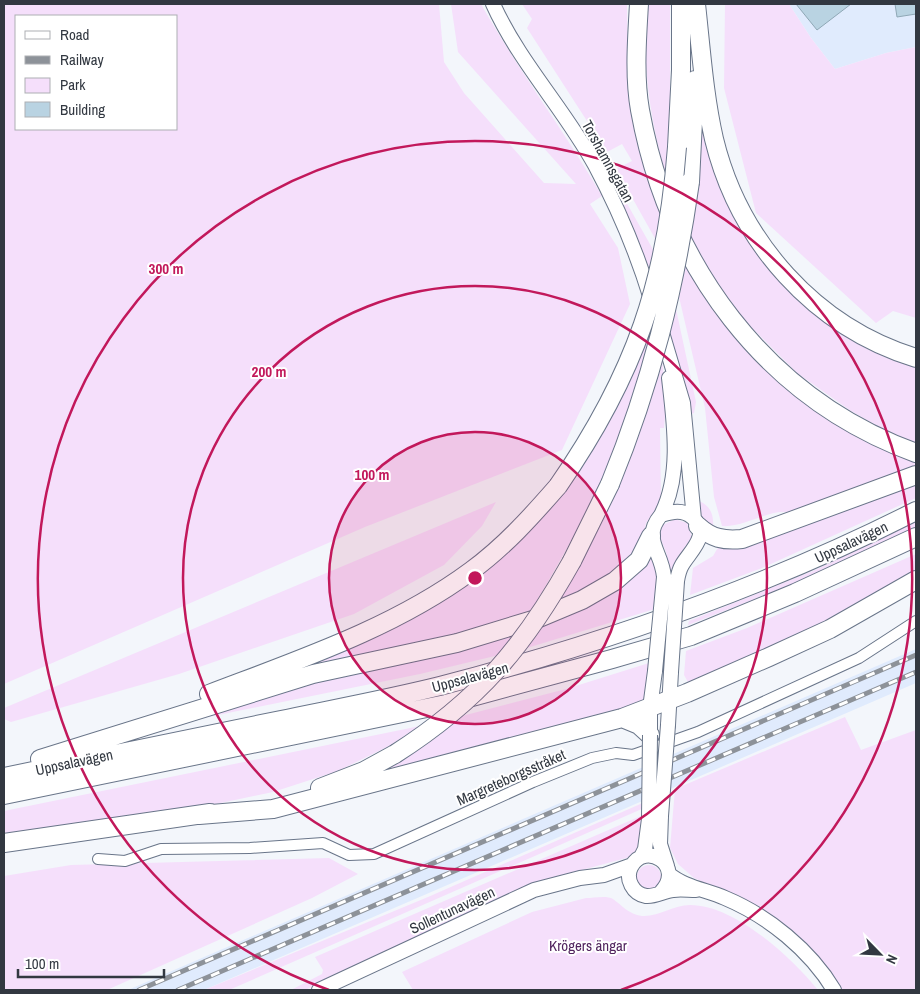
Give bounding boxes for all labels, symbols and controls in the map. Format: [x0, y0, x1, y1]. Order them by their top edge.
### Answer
legend [15, 15, 178, 130]
text: Road [60, 24, 89, 45]
text: Railway [60, 49, 105, 70]
text: Park [60, 74, 86, 95]
text: Building [60, 99, 105, 120]
street label: Torshamnsgatan [577, 116, 639, 206]
text: 300 m [149, 258, 183, 279]
text: 200 m [252, 361, 286, 382]
text: 100 m [355, 464, 389, 485]
street label: Uppsalavägen [811, 516, 891, 568]
centre of rings [466, 569, 484, 587]
street label: Uppsalavägen [429, 657, 511, 697]
street label: Margreteborgsstråket [453, 743, 569, 810]
street label: Uppsalavägen [33, 744, 115, 780]
street label: Sollentunavägen [406, 881, 498, 939]
north arrow [855, 929, 905, 979]
park label: Krögers ängar [549, 935, 627, 956]
scale bar [18, 946, 164, 978]
text: N [882, 952, 902, 967]
text: 100 m [25, 953, 59, 974]

